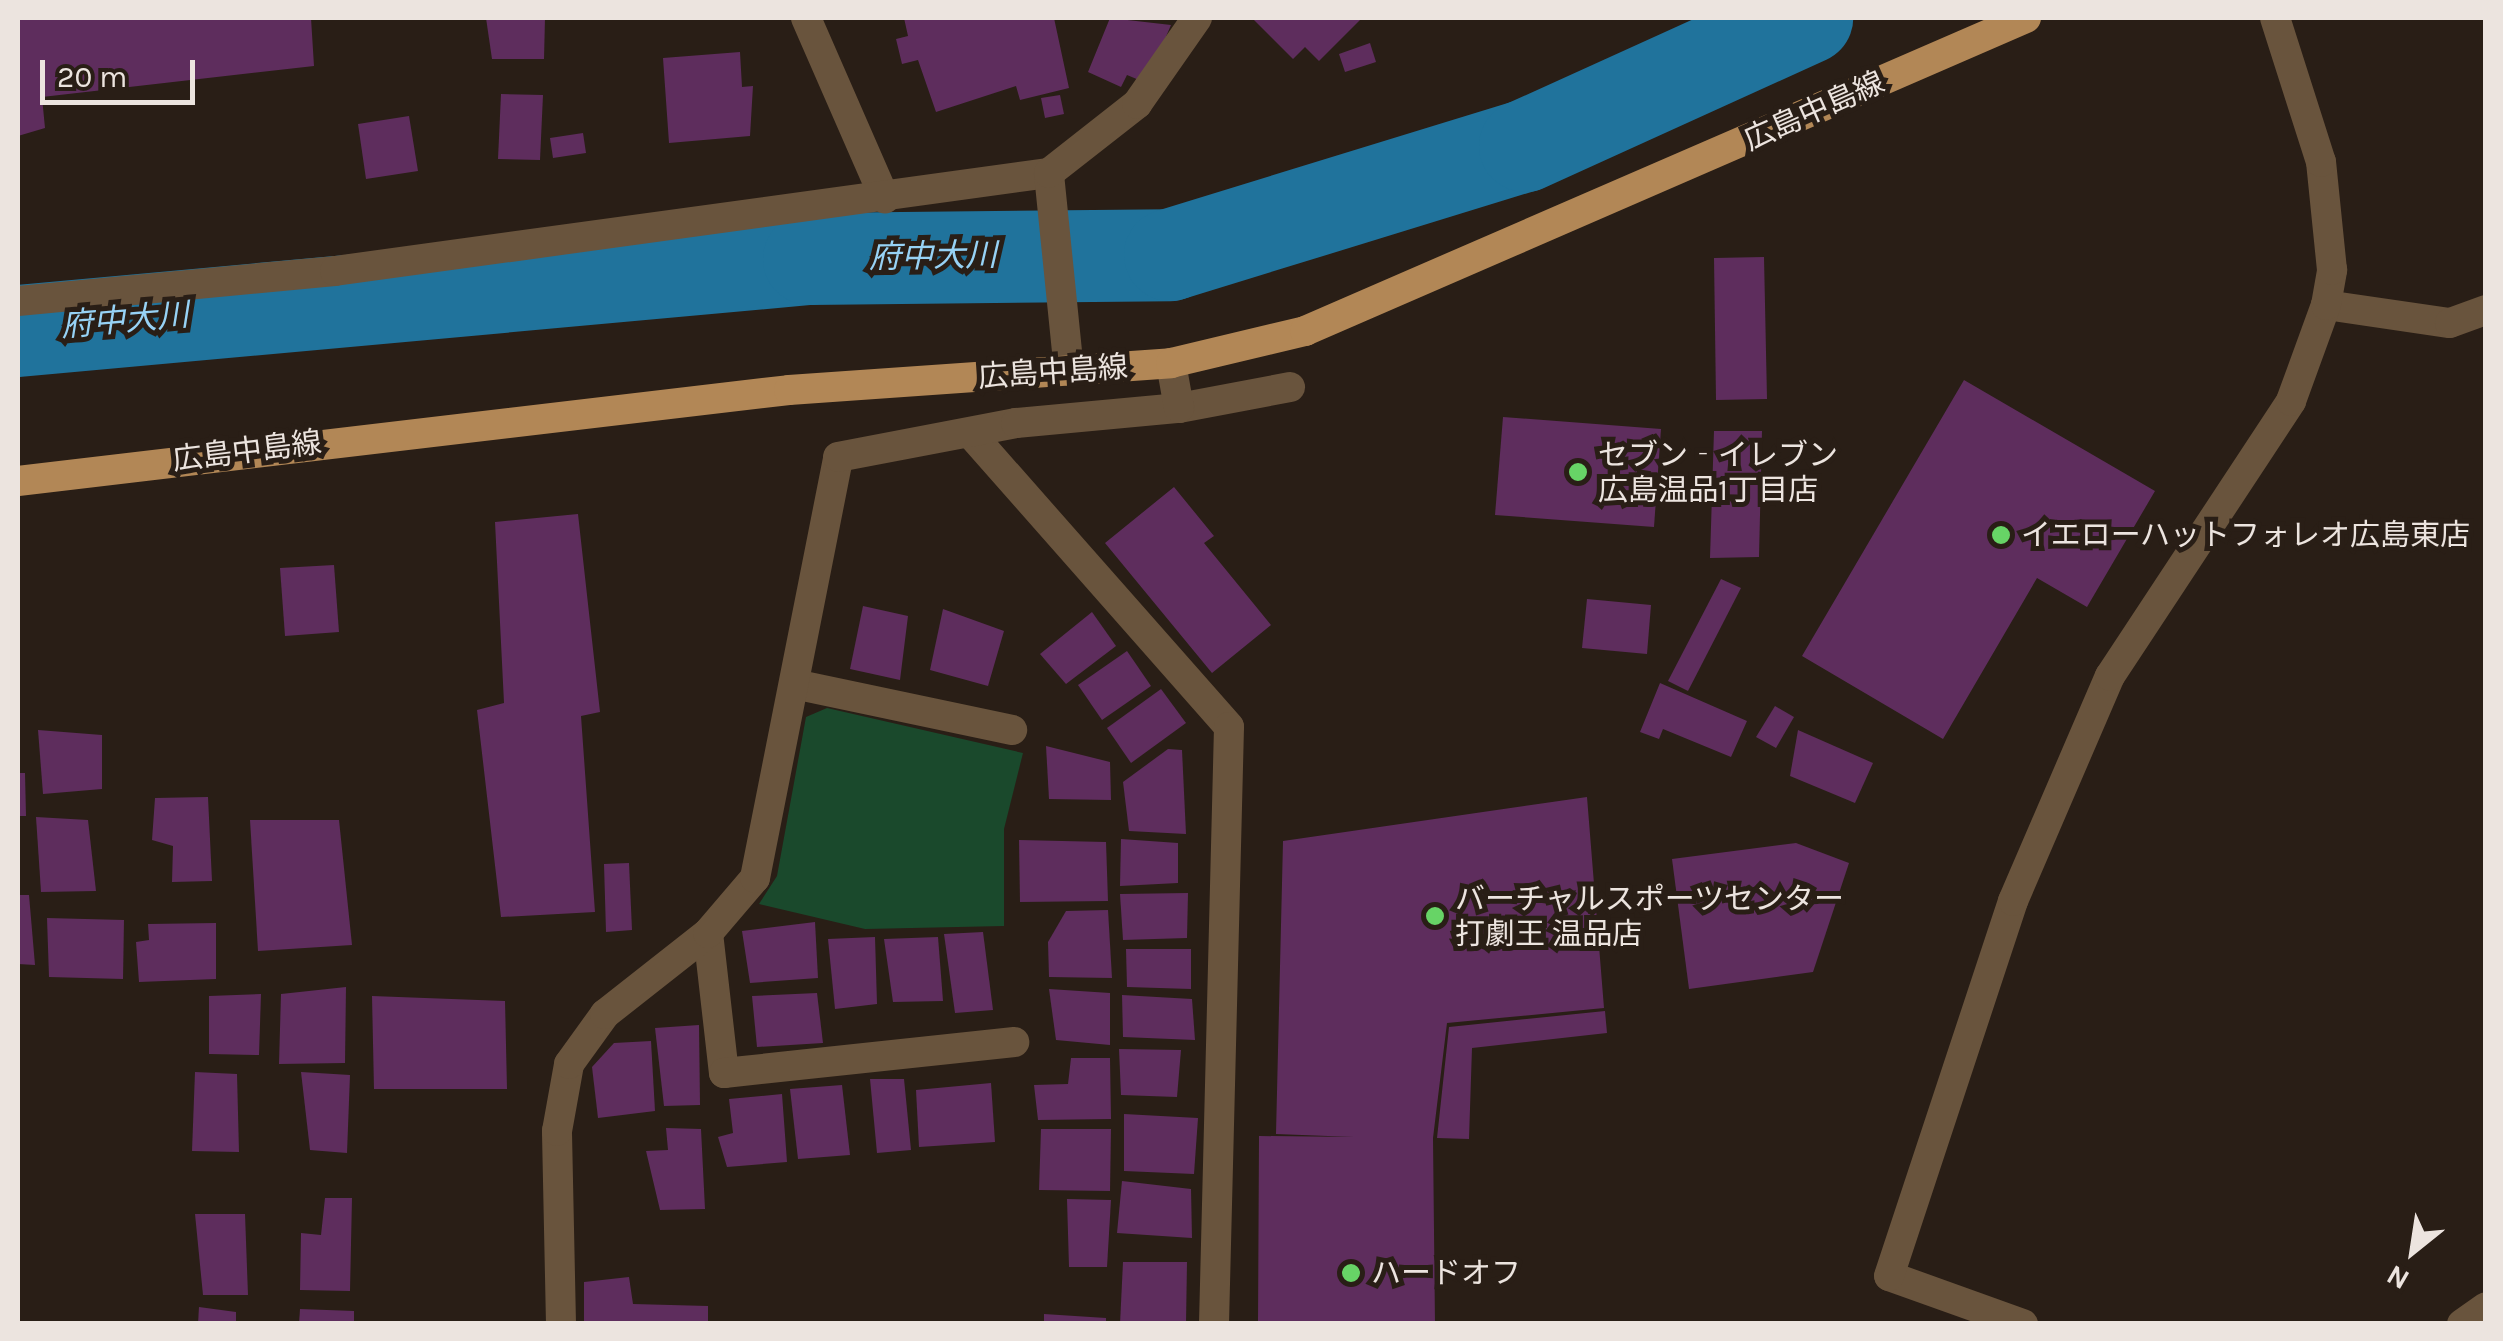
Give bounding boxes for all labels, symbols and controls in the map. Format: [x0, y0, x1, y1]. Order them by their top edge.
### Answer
scale bar [45, 40, 200, 102]
text: 20 m [57, 59, 127, 95]
street label: 広島中島線 [1738, 64, 1890, 158]
water label: 府中大川 [869, 237, 997, 277]
water label: 府中大川 [60, 296, 190, 346]
street label: 広島中島線 [977, 349, 1129, 395]
street label: 広島中島線 [170, 424, 324, 478]
place label: セブン‐イレブン 広島温品1丁目店 [1598, 437, 1838, 508]
marker: セブン‐イレブン 広島温品1丁目店 [1567, 461, 1589, 483]
place label: イエローハットフォレオ広島東店 [2021, 517, 2471, 553]
marker: イエローハットフォレオ広島東店 [1990, 524, 2012, 546]
place label: バーチャルスポーツセンター 打劇王 温品店 [1455, 881, 1845, 952]
marker: バーチャルスポーツセンター 打劇王 温品店 [1424, 905, 1446, 927]
north arrow [2363, 1201, 2463, 1301]
place label: ハードオフ [1371, 1255, 1521, 1291]
text: N [2381, 1258, 2415, 1297]
marker: ハードオフ [1340, 1262, 1362, 1284]

